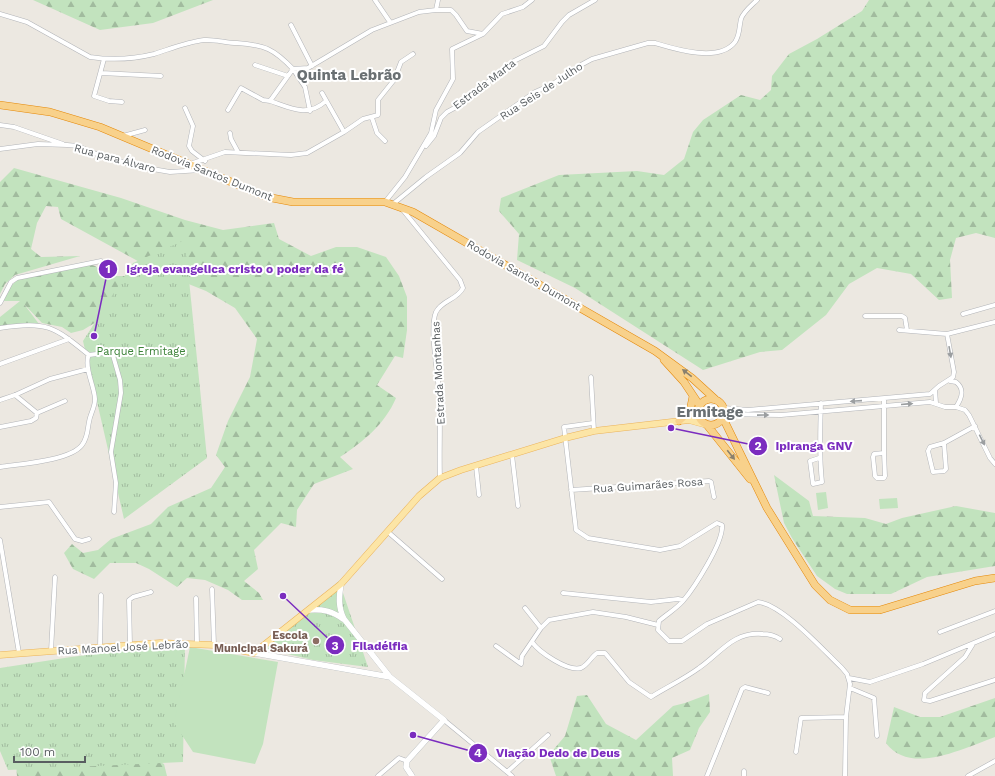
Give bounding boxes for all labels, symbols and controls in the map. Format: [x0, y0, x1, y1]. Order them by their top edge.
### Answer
street label: Estrada Marta [450, 57, 518, 112]
street label: Rua Seis de Julho [497, 60, 585, 123]
district label: Quinta Lebrão [297, 66, 401, 84]
street label: Rua para Álvaro [73, 140, 157, 176]
street label: Rodovia Santos Dumont [149, 143, 275, 204]
street label: Rodovia Santos Dumont [464, 237, 583, 314]
callout: Igreja evangelica cristo o poder da fé [98, 257, 352, 281]
text: 1 [105, 262, 111, 276]
text: Igreja evangelica cristo o poder da fé [126, 262, 344, 276]
street label: Estrada Montanhas [429, 321, 448, 425]
park label: Parque Ermitage [97, 345, 185, 358]
one-way arrow [947, 345, 953, 358]
one-way arrow [681, 369, 692, 378]
one-way arrow [850, 397, 862, 404]
one-way arrow [901, 400, 913, 407]
district label: Ermitage [677, 403, 744, 421]
one-way arrow [757, 412, 769, 419]
callout: Ipiranga GNV [748, 434, 861, 458]
one-way arrow [979, 434, 985, 446]
text: 2 [754, 439, 762, 453]
text: Ipiranga GNV [775, 439, 853, 453]
one-way arrow [727, 449, 735, 460]
street label: Rua Guimarães Rosa [593, 475, 704, 496]
place label: Escola Municipal Sakurá [214, 629, 309, 655]
callout: Filadélfia [325, 633, 416, 657]
marker: Escola Municipal Sakurá [311, 636, 321, 646]
street label: Rua Manoel José Lebrão [57, 638, 189, 657]
text: 3 [331, 639, 339, 653]
text: Filadélfia [352, 639, 408, 653]
scale bar [14, 738, 85, 764]
callout: Viação Dedo de Deus [468, 741, 628, 765]
text: 100 m [20, 745, 55, 759]
text: 4 [474, 746, 482, 760]
text: Viação Dedo de Deus [496, 746, 621, 760]

